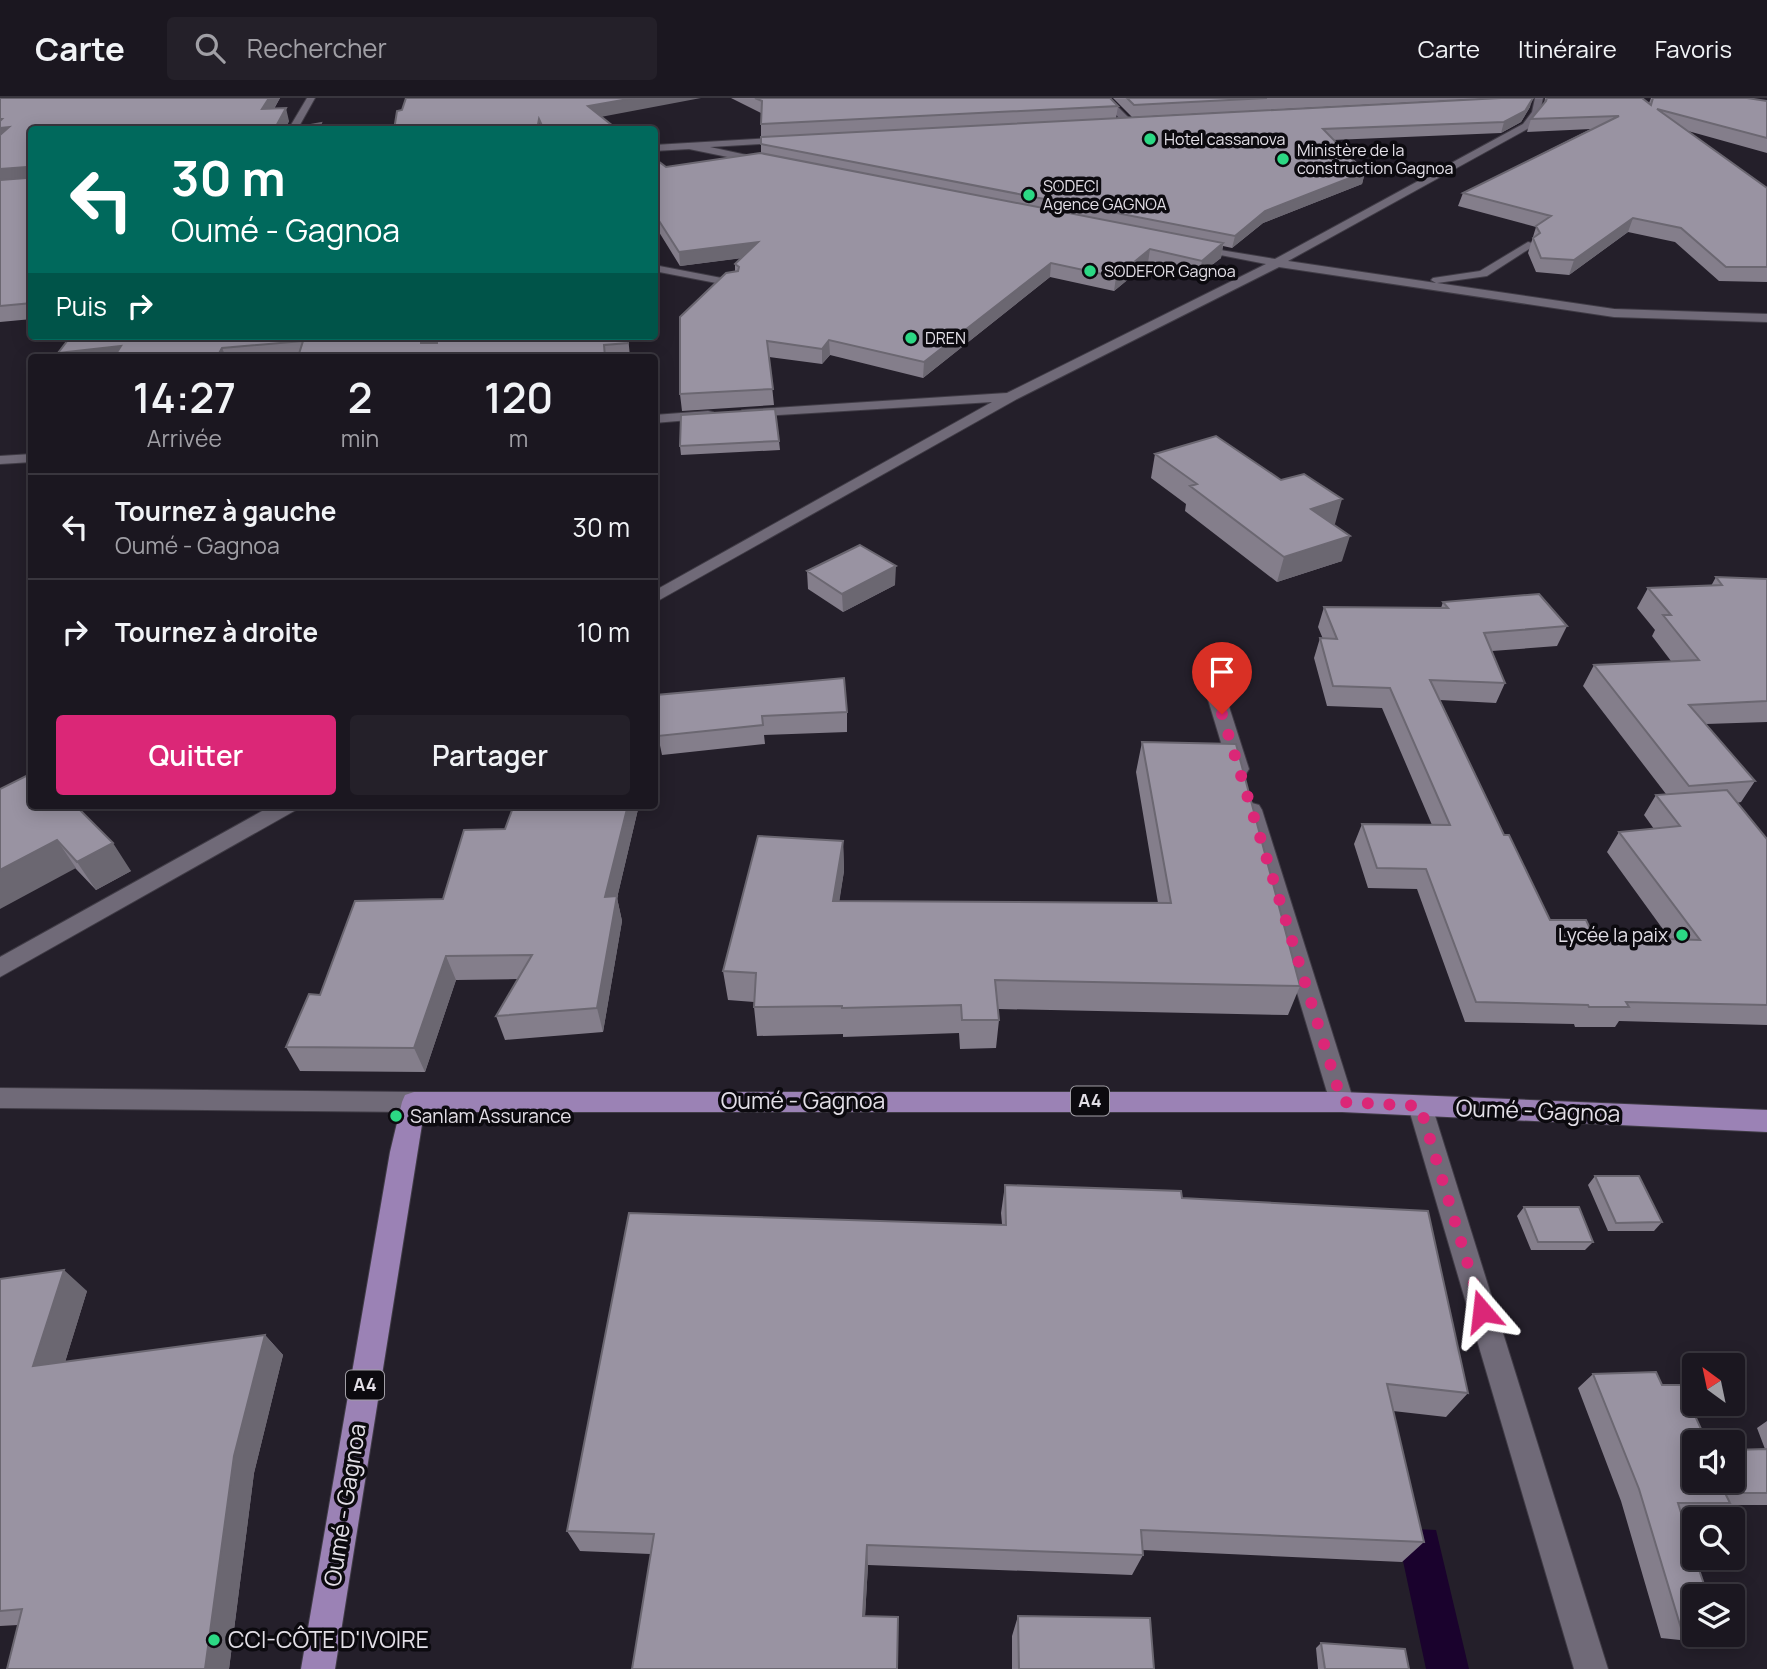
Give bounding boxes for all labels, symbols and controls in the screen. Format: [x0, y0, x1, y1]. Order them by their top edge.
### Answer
search box [167, 17, 657, 80]
text: Carte [35, 26, 125, 71]
icon: search [191, 29, 229, 67]
text: Rechercher [247, 30, 387, 66]
text: Carte [1418, 32, 1480, 65]
text: Itinéraire [1518, 32, 1617, 65]
text: Favoris [1655, 32, 1732, 65]
place label: Hotel cassanova [1164, 128, 1285, 150]
marker: Hotel cassanova [1142, 131, 1158, 147]
place label: Ministère de la construction Gagnoa [1297, 139, 1453, 179]
text: 30 m [171, 144, 286, 211]
marker: Ministère de la construction Gagnoa [1275, 151, 1291, 167]
icon: left [56, 154, 147, 245]
place label: SODECI Agence GAGNOA [1043, 175, 1167, 215]
marker: SODECI Agence GAGNOA [1021, 187, 1037, 203]
text: Oumé - Gagnoa [171, 208, 400, 252]
place label: SODEFOR Gagnoa [1104, 260, 1236, 282]
marker: SODEFOR Gagnoa [1082, 263, 1098, 279]
icon: right [121, 287, 159, 325]
text: Puis [56, 288, 107, 324]
place label: DREN [925, 327, 966, 349]
marker: DREN [903, 330, 919, 346]
text: 14:27 [133, 368, 236, 426]
text: 2 [348, 368, 372, 426]
text: 120 [484, 368, 553, 426]
text: Arrivée [147, 422, 222, 454]
text: min [341, 422, 379, 454]
text: m [509, 422, 528, 454]
text: Tournez à gauche [115, 493, 336, 529]
icon: left [56, 508, 94, 546]
text: 30 m [573, 509, 630, 545]
text: Oumé - Gagnoa [115, 529, 280, 561]
icon: right [56, 613, 94, 651]
text: Tournez à droite [115, 614, 318, 650]
text: 10 m [577, 614, 630, 650]
pin [1192, 642, 1252, 714]
icon: arrive [1203, 653, 1241, 691]
button: Quitter [56, 715, 336, 795]
button: Partager [350, 715, 630, 795]
place label: Lycée la paix [1558, 922, 1668, 948]
marker: Lycée la paix [1674, 927, 1690, 943]
street label: Oumé - Gagnoa [721, 1084, 885, 1116]
road number: A4 [1071, 1086, 1109, 1116]
street label: Oumé - Gagnoa [1455, 1091, 1621, 1129]
place label: Sanlam Assurance [410, 1103, 571, 1129]
marker: Sanlam Assurance [388, 1108, 404, 1124]
position arrow [1445, 1274, 1519, 1348]
north arrow [1682, 1353, 1745, 1416]
map controls [1682, 1353, 1745, 1647]
road number: A4 [346, 1370, 384, 1400]
street label: Oumé - Gagnoa [315, 1421, 373, 1589]
button: sound [1682, 1430, 1745, 1493]
button: search [1682, 1507, 1745, 1570]
button: layers [1682, 1584, 1745, 1647]
place label: CCI-CÔTE D'IVOIRE [228, 1623, 429, 1655]
marker: CCI-CÔTE D'IVOIRE [206, 1632, 222, 1648]

